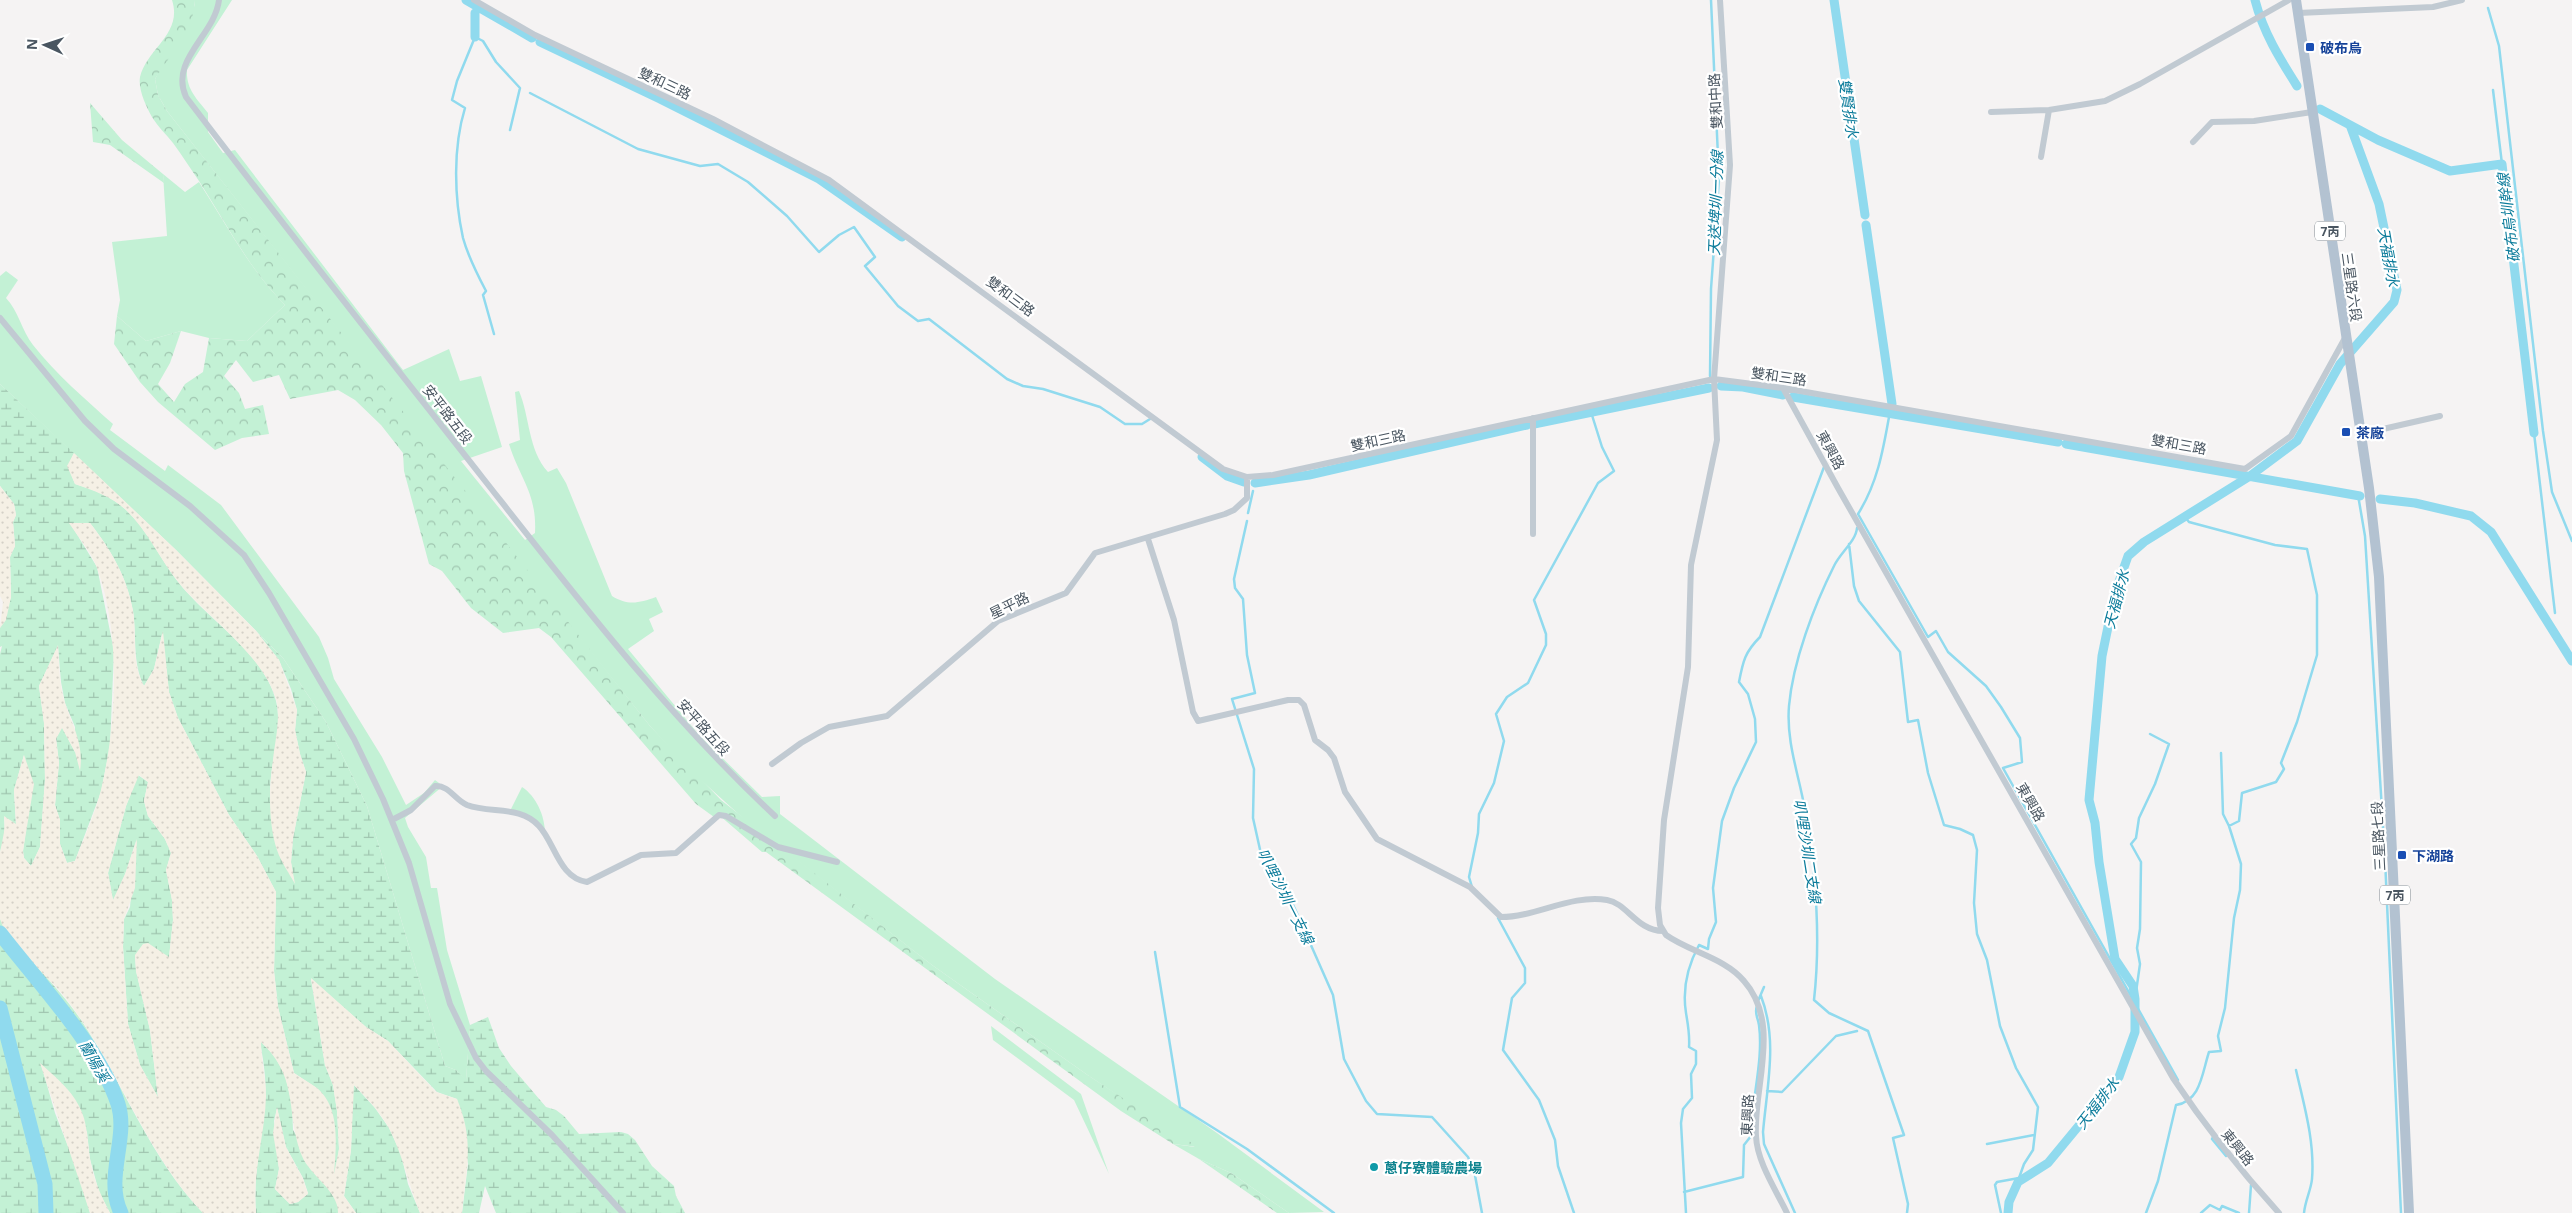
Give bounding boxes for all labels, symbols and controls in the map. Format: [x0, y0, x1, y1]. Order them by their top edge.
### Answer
north arrow [20, 20, 70, 70]
text: N [22, 38, 41, 50]
place label: 破布烏 [2320, 38, 2362, 57]
marker: 破布烏 [2304, 41, 2316, 53]
street label: 雙和三路 [636, 63, 694, 103]
street label: 雙和中路 [1704, 73, 1726, 129]
water label: 雙賢排水 [1835, 77, 1863, 140]
water label: 天送埤圳一分線 [1703, 148, 1727, 256]
water label: 破布烏圳幹線 [2492, 170, 2523, 264]
road number: 7丙 [2315, 222, 2345, 240]
water label: 天福排水 [2374, 226, 2404, 289]
street label: 三星路六段 [2338, 251, 2366, 323]
street label: 雙和三路 [983, 272, 1039, 320]
street label: 雙和三路 [1750, 363, 1808, 389]
street label: 安平路五段 [419, 381, 477, 447]
place label: 茶廠 [2356, 423, 2384, 442]
street label: 雙和三路 [1349, 425, 1407, 455]
marker: 茶廠 [2340, 426, 2352, 438]
street label: 東興路 [1813, 427, 1849, 473]
street label: 雙和三路 [2150, 430, 2208, 458]
water label: 天福排水 [2099, 566, 2134, 631]
street label: 星平路 [986, 587, 1032, 623]
street label: 安平路五段 [674, 695, 734, 759]
street label: 東興路 [2012, 779, 2050, 825]
water label: 叭哩沙圳二支線 [1790, 798, 1826, 906]
street label: 三星路七段 [2367, 801, 2389, 871]
water label: 叭哩沙圳一支線 [1253, 845, 1320, 949]
place label: 下湖路 [2412, 846, 2454, 865]
marker: 下湖路 [2396, 849, 2408, 861]
road number: 7丙 [2380, 886, 2410, 904]
water label: 蘭陽溪 [75, 1037, 116, 1087]
water label: 天福排水 [2071, 1072, 2124, 1133]
street label: 東興路 [1736, 1094, 1758, 1136]
street label: 東興路 [2217, 1125, 2259, 1169]
place label: 蔥仔寮體驗農場 [1384, 1158, 1482, 1177]
marker: 蔥仔寮體驗農場 [1368, 1161, 1380, 1173]

